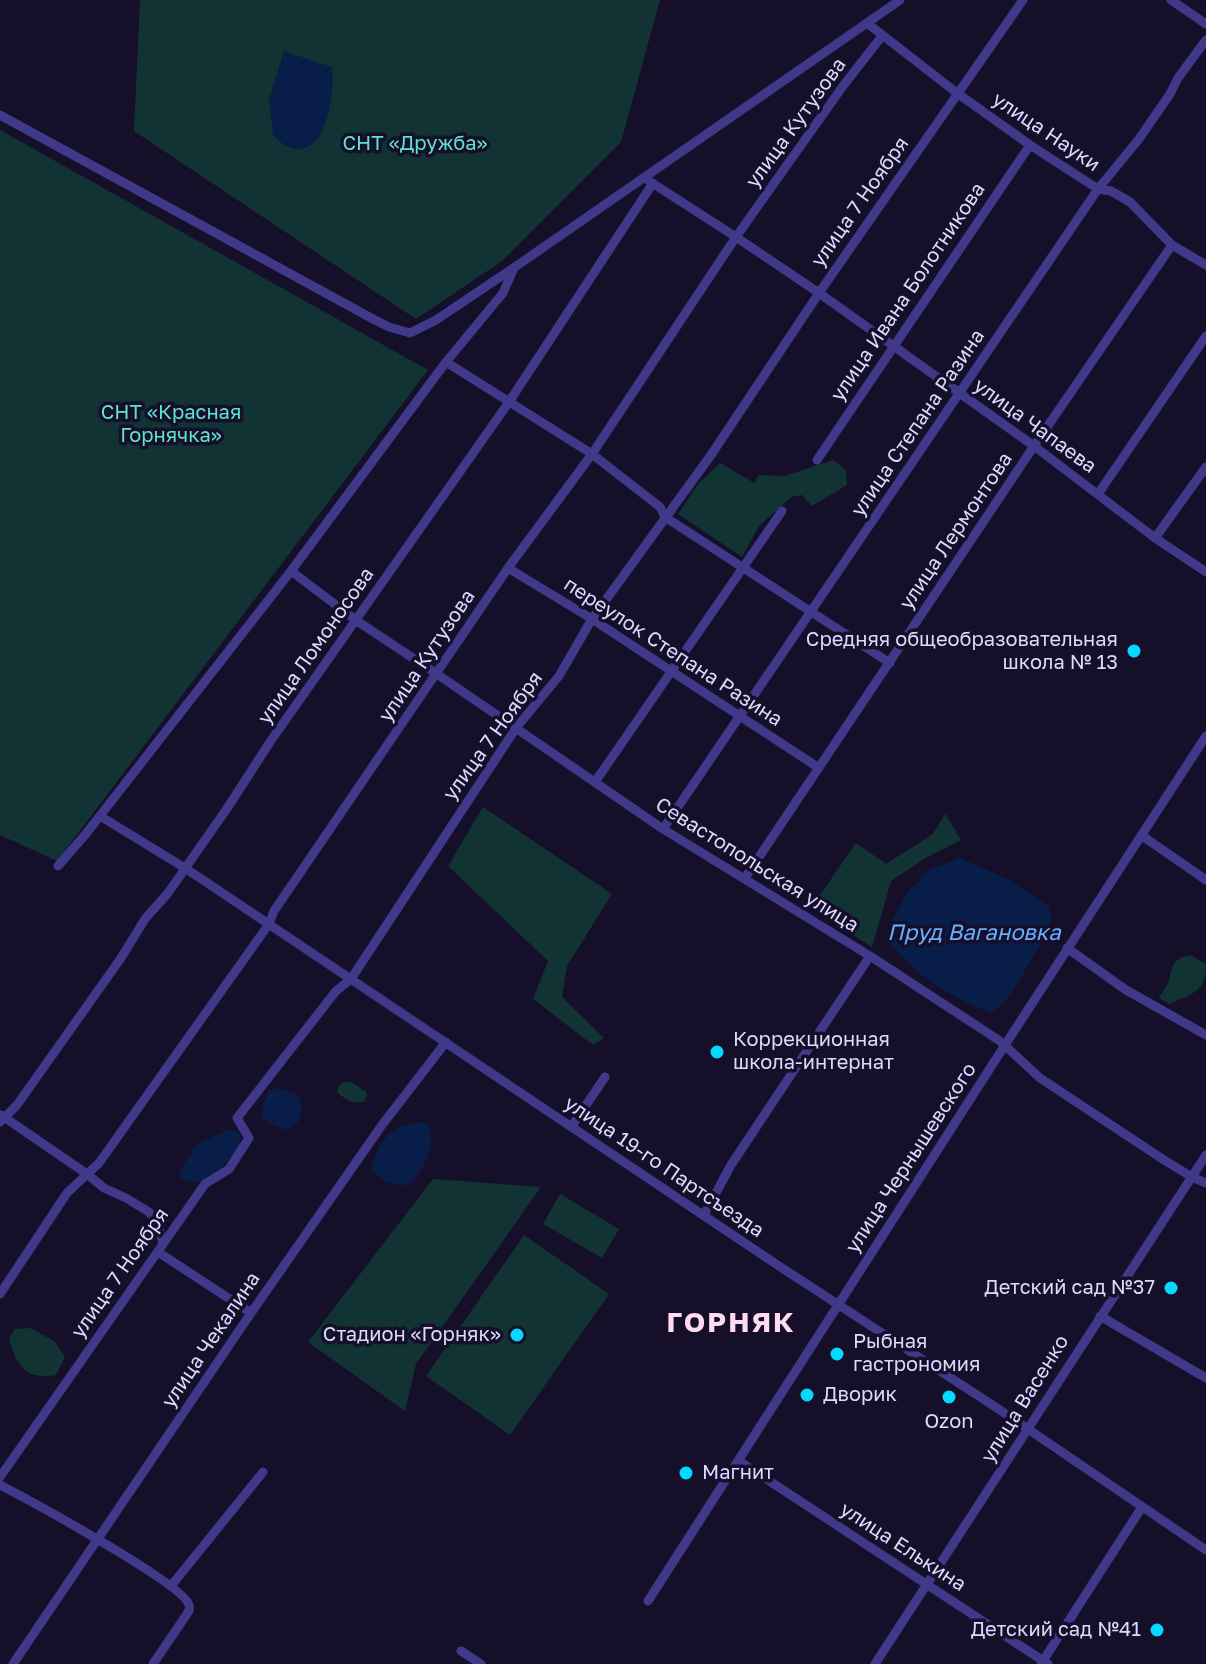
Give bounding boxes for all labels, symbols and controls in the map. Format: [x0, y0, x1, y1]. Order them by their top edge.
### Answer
street label: улица Кутузова [741, 53, 851, 193]
street label: улица Науки [988, 87, 1104, 177]
park label: СНТ «Дружба» [342, 132, 488, 156]
street label: улица 7 Ноября [806, 132, 914, 272]
street label: улица Ивана Болотникова [826, 178, 990, 406]
street label: улица Степана Разина [846, 325, 990, 521]
street label: улица Чапаева [969, 373, 1101, 479]
park label: СНТ «Красная Горнячка» [101, 401, 241, 448]
street label: улица Лермонтова [894, 448, 1018, 614]
street label: улица Ломоносова [253, 563, 379, 729]
street label: переулок Степана Разина [559, 572, 787, 732]
street label: улица Кутузова [374, 585, 480, 727]
place label: Средняя общеобразовательная школа № 13 [806, 628, 1118, 675]
marker: Средняя общеобразовательная школа № 13 [1125, 642, 1143, 660]
street label: улица 7 Ноября [438, 667, 548, 805]
street label: Севастопольская улица [651, 793, 863, 937]
water label: Пруд Вагановка [887, 920, 1061, 946]
place label: Коррекционная школа-интернат [733, 1028, 894, 1075]
marker: Коррекционная школа-интернат [708, 1043, 726, 1061]
street label: улица Чернышевского [841, 1058, 981, 1258]
street label: улица 19-го Партсъезда [560, 1091, 768, 1243]
street label: улица 7 Ноября [66, 1203, 174, 1343]
street label: улица Чекалина [157, 1268, 265, 1412]
place label: Детский сад №37 [984, 1276, 1155, 1300]
marker: Детский сад №37 [1162, 1279, 1180, 1297]
district label: ГОРНЯК [666, 1306, 796, 1340]
place label: Стадион «Горняк» [323, 1323, 501, 1347]
marker: Стадион «Горняк» [508, 1326, 526, 1344]
place label: Рыбная гастрономия [853, 1330, 980, 1377]
street label: улица Васенко [976, 1331, 1074, 1467]
marker: Рыбная гастрономия [828, 1345, 846, 1363]
place label: Дворик [823, 1383, 897, 1407]
marker: Дворик [798, 1386, 816, 1404]
marker: Ozon [940, 1388, 958, 1406]
place label: Ozon [924, 1410, 974, 1434]
place label: Магнит [702, 1461, 774, 1485]
marker: Магнит [677, 1464, 695, 1482]
street label: улица Елькина [835, 1497, 971, 1597]
place label: Детский сад №41 [971, 1618, 1141, 1642]
marker: Детский сад №41 [1148, 1621, 1166, 1639]

